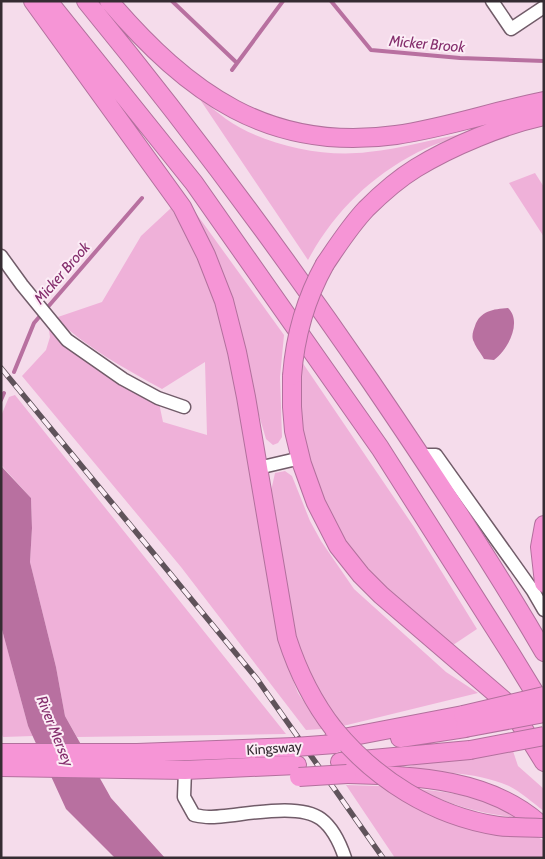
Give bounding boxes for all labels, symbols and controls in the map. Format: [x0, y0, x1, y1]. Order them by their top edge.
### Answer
water label: Micker Brook [387, 32, 466, 56]
water label: Micker Brook [30, 238, 94, 308]
water label: River Mersey [33, 693, 78, 770]
street label: Kingsway [246, 737, 302, 759]

